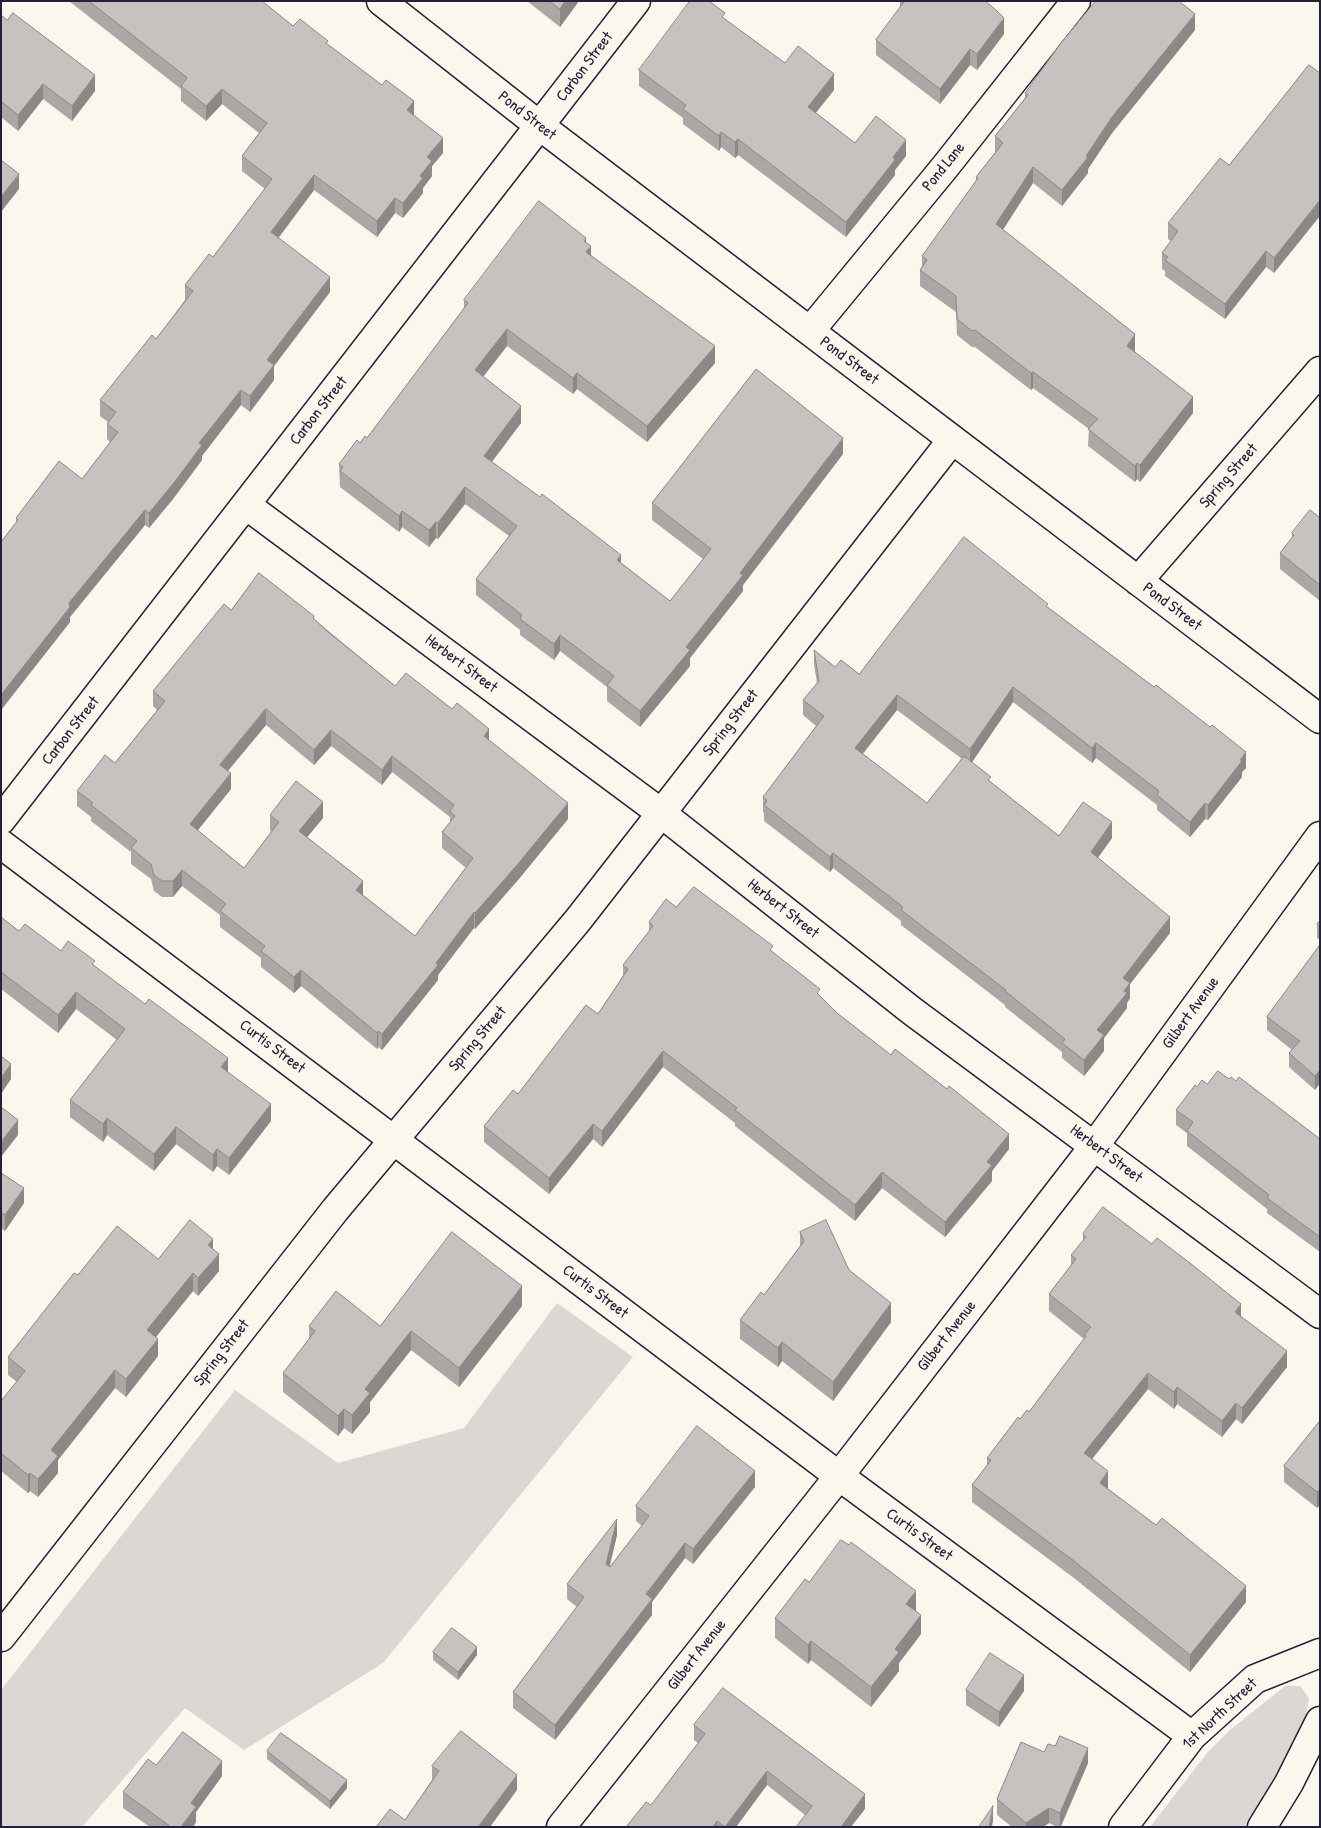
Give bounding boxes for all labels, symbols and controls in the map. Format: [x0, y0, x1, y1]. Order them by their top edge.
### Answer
street label: Carbon Street [553, 28, 617, 106]
street label: Pond Street [494, 87, 560, 145]
street label: Pond Lane [919, 139, 969, 195]
street label: Pond Street [816, 333, 882, 389]
street label: Carbon Street [286, 373, 352, 449]
street label: Spring Street [1196, 440, 1262, 512]
street label: Pond Street [1139, 579, 1205, 635]
street label: Herbert Street [421, 631, 501, 697]
street label: Spring Street [699, 686, 763, 760]
street label: Carbon Street [38, 693, 104, 769]
street label: Herbert Street [743, 875, 823, 943]
street label: Gilbert Avenue [1158, 973, 1224, 1053]
street label: Spring Street [445, 1002, 511, 1076]
street label: Curtis Street [235, 1016, 309, 1078]
street label: Herbert Street [1066, 1121, 1146, 1187]
street label: Curtis Street [558, 1261, 632, 1323]
street label: Gilbert Avenue [913, 1297, 981, 1375]
street label: Spring Street [190, 1316, 254, 1390]
street label: Curtis Street [882, 1504, 956, 1566]
street label: Gilbert Avenue [663, 1616, 731, 1694]
street label: 1st North Street [1179, 1674, 1261, 1754]

